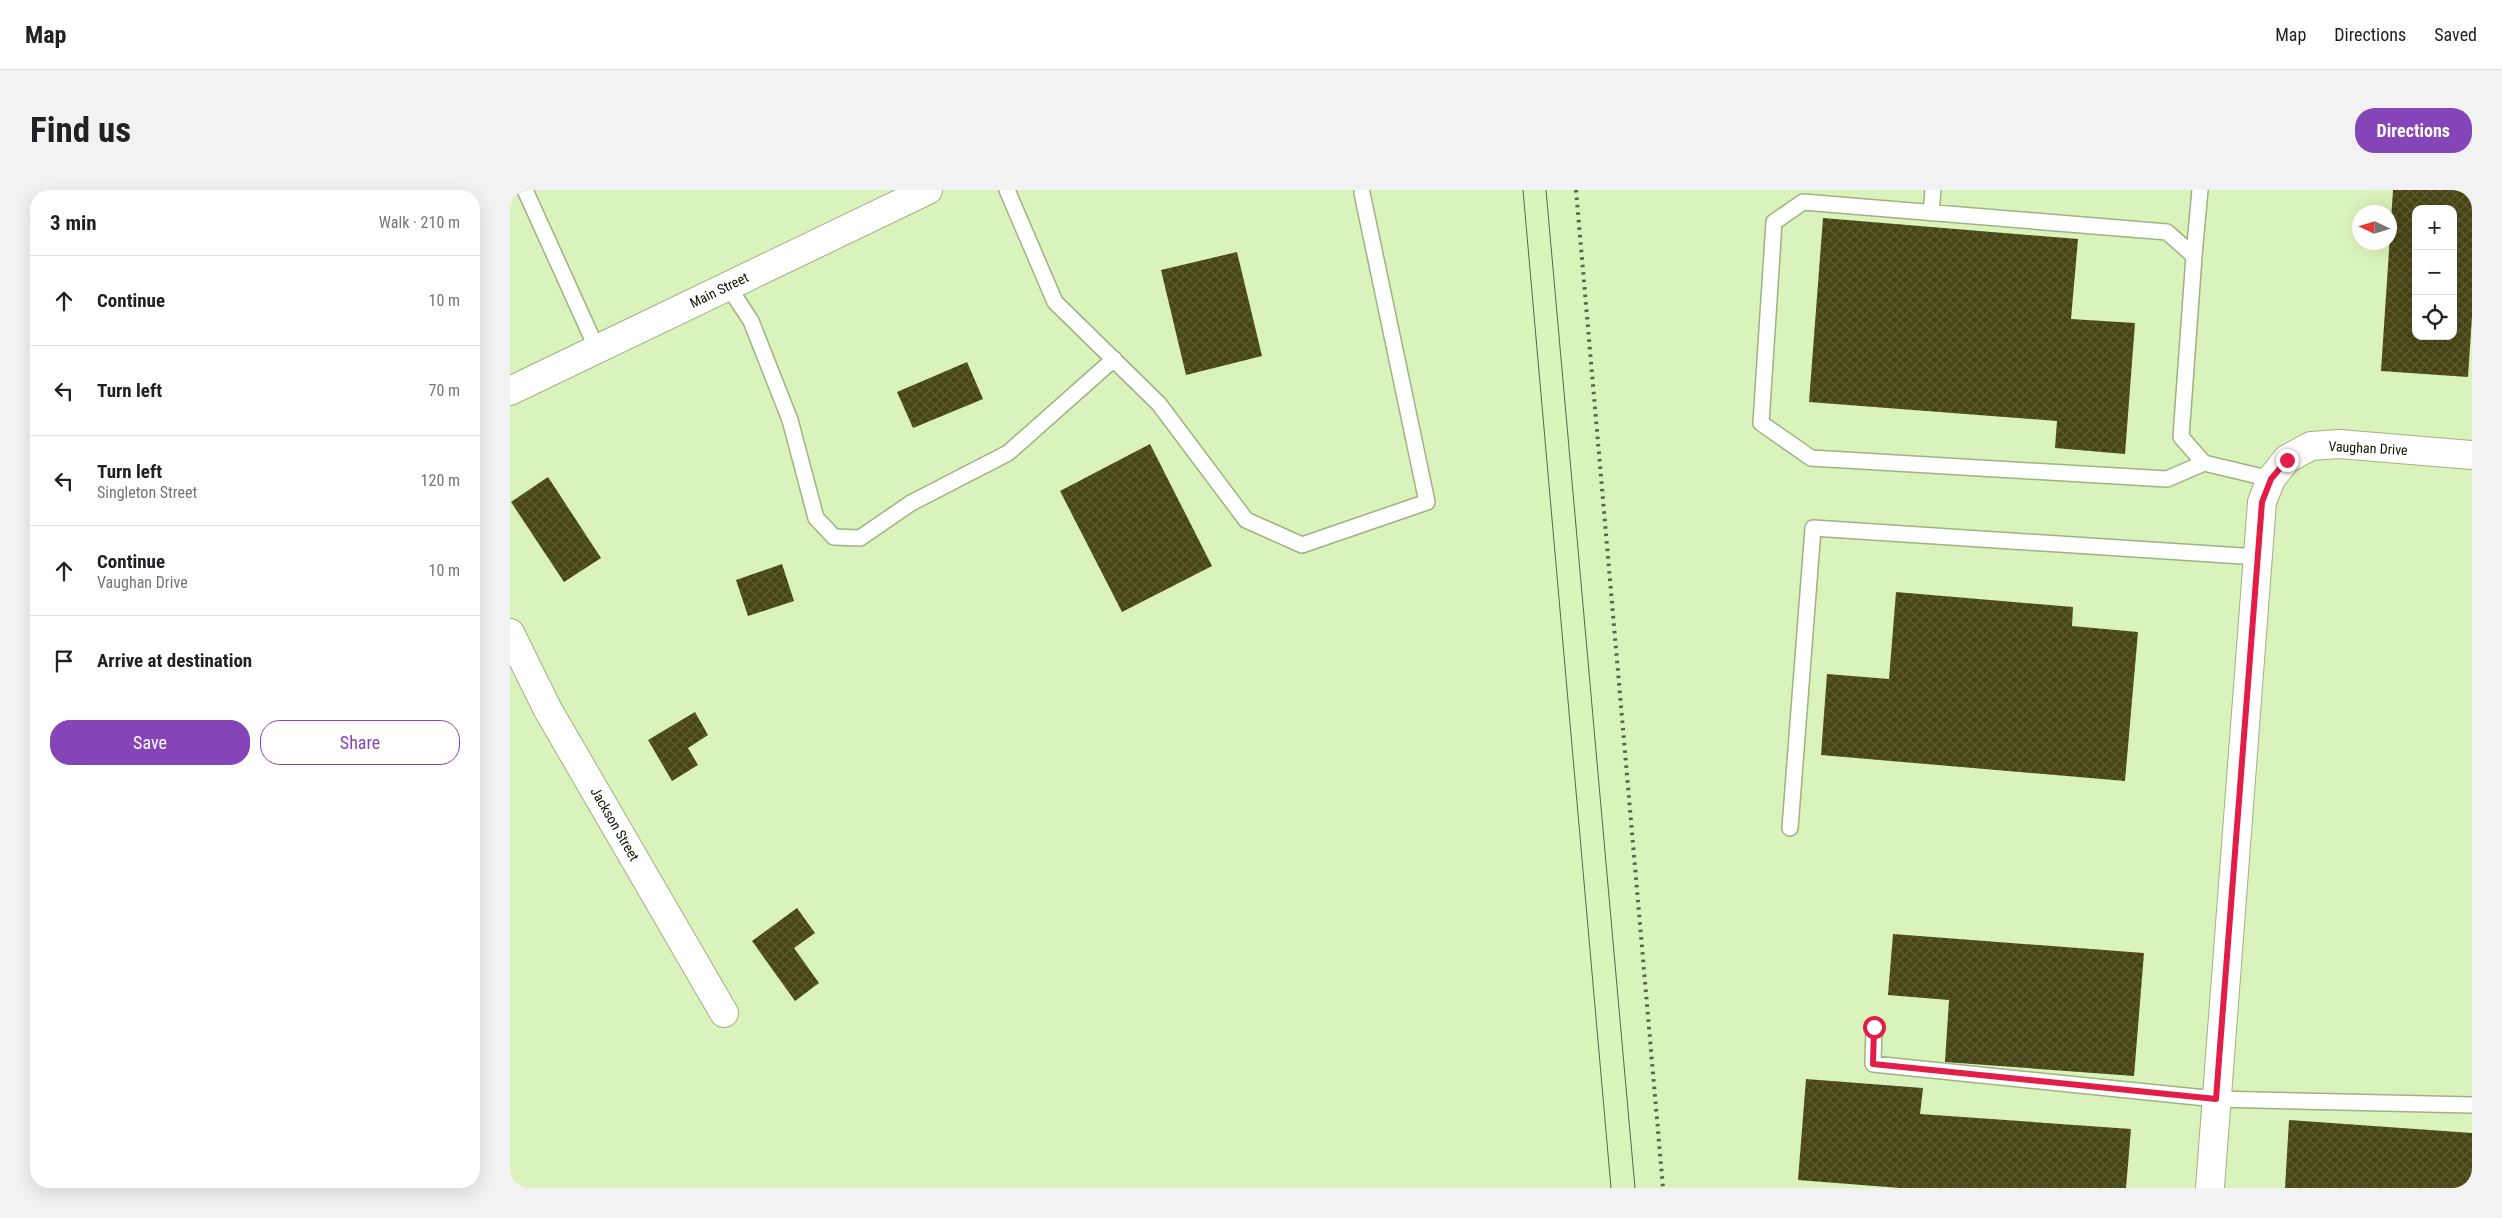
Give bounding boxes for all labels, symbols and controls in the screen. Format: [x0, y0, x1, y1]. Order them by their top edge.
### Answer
text: Map [25, 21, 66, 49]
text: Map [2275, 24, 2306, 45]
text: Directions [2334, 24, 2406, 45]
text: Saved [2434, 24, 2477, 45]
button: Directions [2355, 108, 2472, 153]
text: Find us [30, 110, 131, 151]
north arrow [2352, 205, 2397, 250]
map controls [2412, 205, 2457, 340]
button: + [2412, 205, 2457, 250]
text: 3 min [50, 211, 97, 235]
text: Walk · 210 m [379, 213, 460, 232]
button: − [2412, 250, 2457, 295]
street label: Main Street [687, 269, 751, 311]
icon: ahead [50, 287, 78, 315]
text: Continue [97, 289, 165, 312]
text: 10 m [428, 291, 460, 310]
button: locate [2412, 295, 2457, 340]
icon: left [50, 377, 78, 405]
text: Turn left [97, 379, 162, 402]
text: 70 m [428, 381, 460, 400]
street label: Vaughan Drive [2328, 438, 2408, 458]
route end [2276, 449, 2299, 472]
text: Turn left [97, 460, 162, 483]
icon: left [50, 467, 78, 495]
text: 120 m [421, 471, 460, 490]
text: Singleton Street [97, 483, 197, 502]
text: Continue [97, 550, 165, 573]
icon: ahead [50, 557, 78, 585]
text: 10 m [428, 561, 460, 580]
text: Vaughan Drive [97, 573, 188, 592]
icon: arrive [50, 647, 78, 675]
text: Arrive at destination [97, 649, 252, 672]
button: Save [50, 720, 250, 765]
button: Share [260, 720, 460, 765]
street label: Jackson Street [587, 784, 643, 864]
route start [1863, 1016, 1886, 1039]

